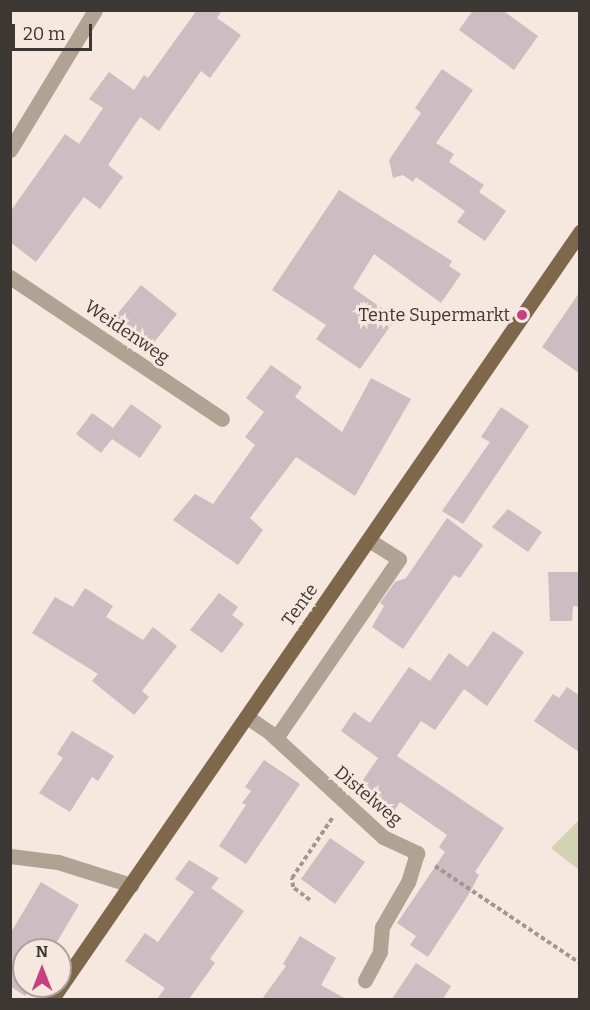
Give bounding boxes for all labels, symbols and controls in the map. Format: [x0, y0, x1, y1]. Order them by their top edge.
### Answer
scale bar [15, 12, 94, 50]
text: 20 m [23, 23, 65, 45]
street label: Weidenweg [80, 296, 174, 368]
place label: Tente Supermarkt [358, 304, 510, 326]
marker: Tente Supermarkt [515, 308, 529, 322]
street label: Tente [277, 580, 323, 630]
street label: Distelweg [330, 762, 406, 830]
north arrow [12, 938, 72, 998]
text: N [36, 942, 48, 961]

